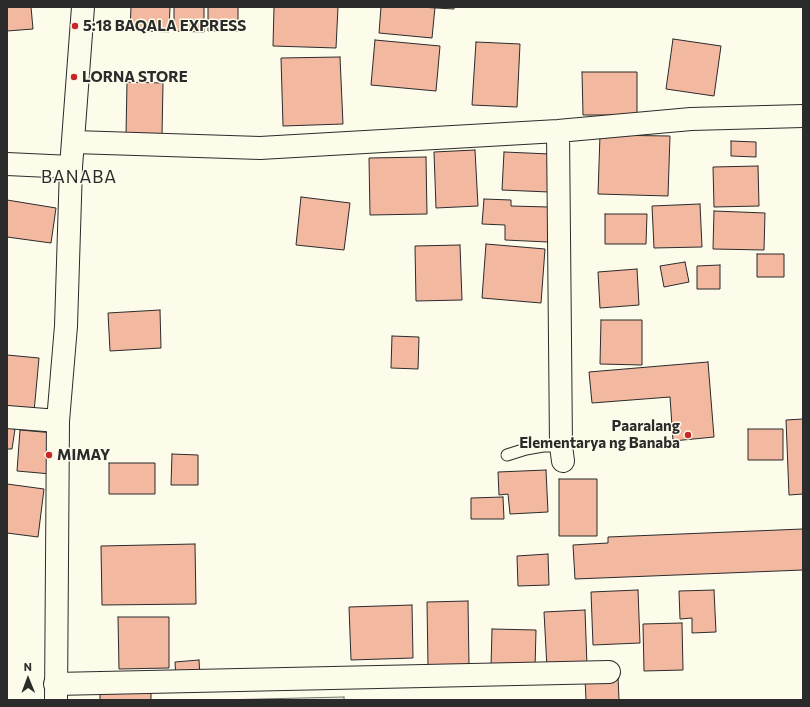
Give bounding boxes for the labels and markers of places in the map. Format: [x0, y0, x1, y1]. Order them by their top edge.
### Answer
place label: 5:18 BAQALA EXPRESS [83, 17, 246, 35]
marker: 5:18 BAQALA EXPRESS [70, 21, 80, 31]
place label: LORNA STORE [82, 68, 188, 86]
marker: LORNA STORE [69, 72, 79, 82]
place label: Paaralang Elementarya ng Banaba [519, 417, 680, 452]
marker: Paaralang Elementarya ng Banaba [683, 430, 693, 440]
place label: MIMAY [57, 446, 110, 464]
marker: MIMAY [44, 450, 54, 460]

